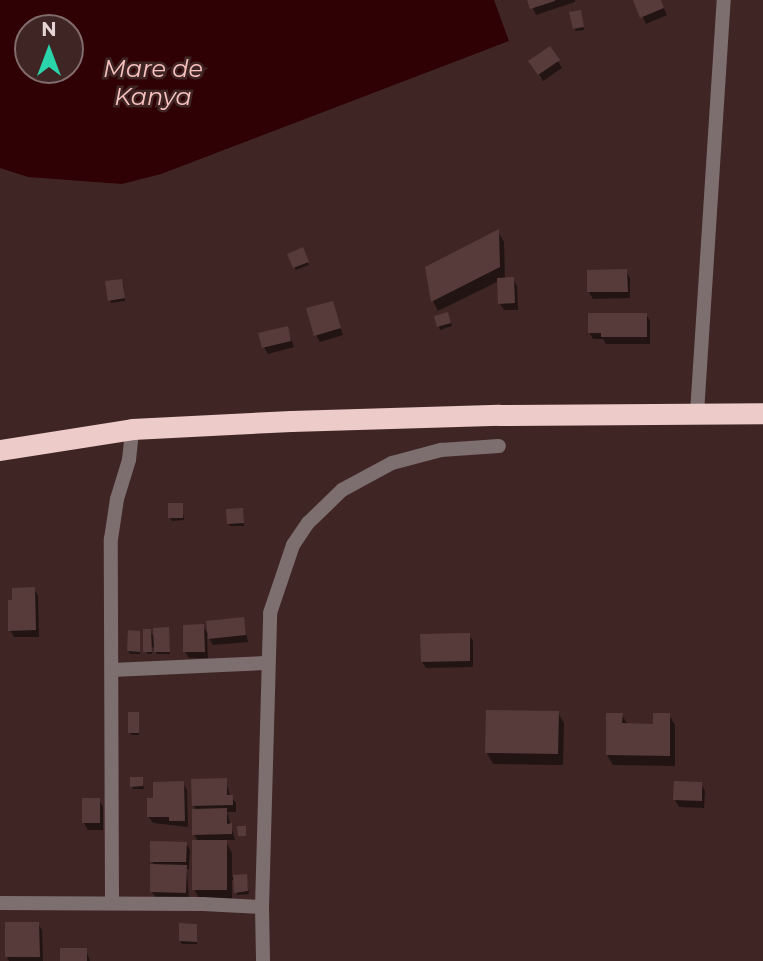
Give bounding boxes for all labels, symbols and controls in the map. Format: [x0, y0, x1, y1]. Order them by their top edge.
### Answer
north arrow [14, 14, 84, 84]
text: N [41, 18, 57, 41]
water label: Mare de Kanya [103, 55, 203, 111]

